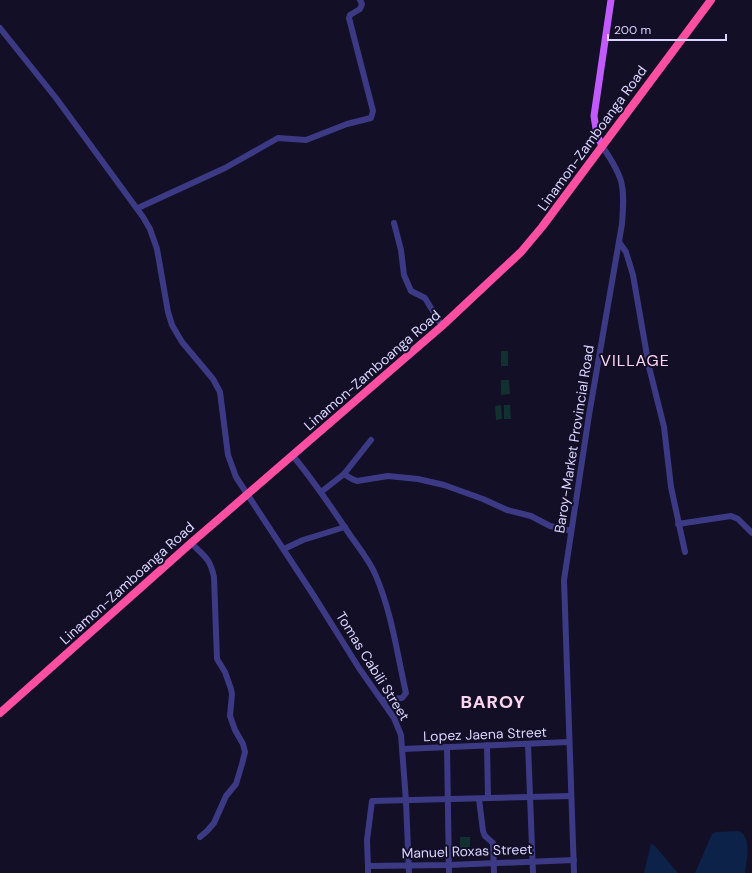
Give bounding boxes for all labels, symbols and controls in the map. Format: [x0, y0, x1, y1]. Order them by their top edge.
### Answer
scale bar [608, 16, 726, 42]
text: 200 m [614, 22, 651, 38]
street label: Linamon-Zamboanga Road [533, 62, 651, 214]
street label: Linamon-Zamboanga Road [300, 306, 444, 434]
street label: Baroy-Market Provincial Road [550, 344, 598, 534]
district label: VILLAGE [600, 350, 670, 371]
street label: Linamon-Zamboanga Road [56, 518, 198, 648]
street label: Tomas Cabili Street [332, 608, 414, 724]
district label: BAROY [460, 690, 526, 714]
street label: Lopez Jaena Street [423, 723, 547, 745]
street label: Manuel Roxas Street [401, 840, 533, 862]

